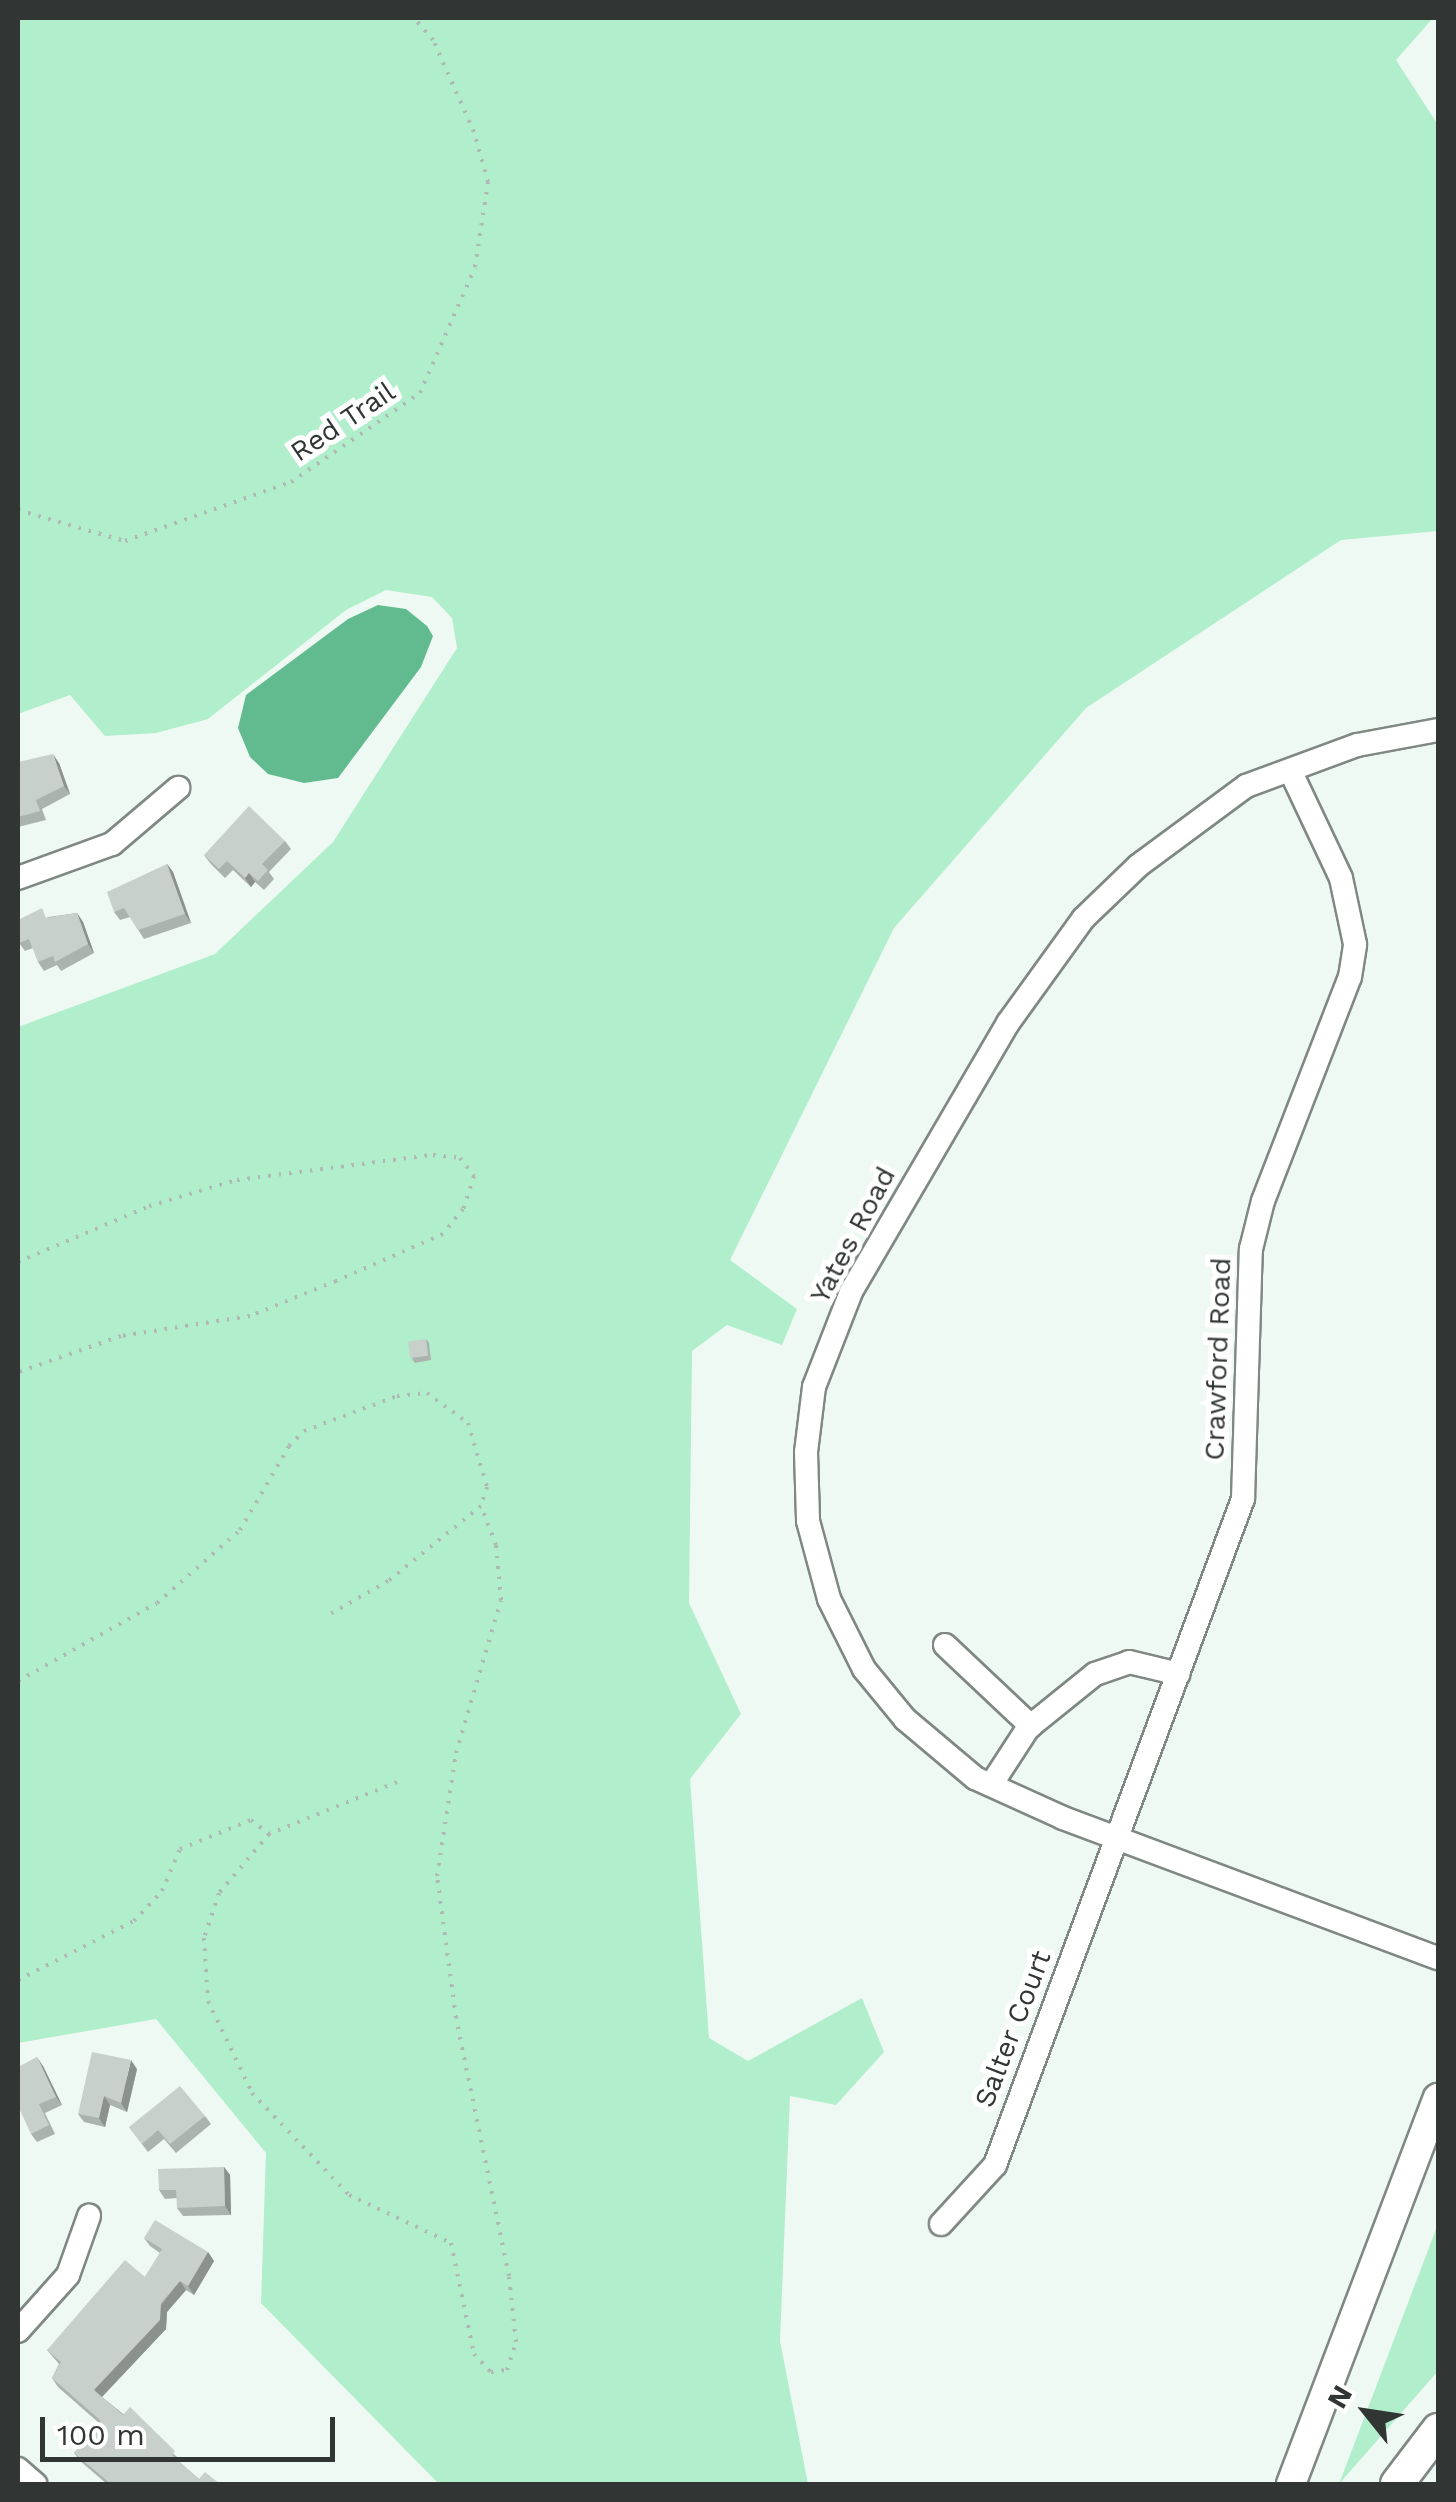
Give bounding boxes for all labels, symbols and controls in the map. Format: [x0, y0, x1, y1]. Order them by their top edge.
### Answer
street label: Red Trail [284, 375, 402, 469]
street label: Yates Road [803, 1161, 903, 1309]
street label: Crawford Road [1198, 1257, 1238, 1461]
street label: Salter Court [968, 1945, 1058, 2113]
north arrow [1316, 2362, 1416, 2462]
text: N [1320, 2380, 1359, 2414]
scale bar [45, 2397, 340, 2459]
text: 100 m [57, 2417, 145, 2452]

